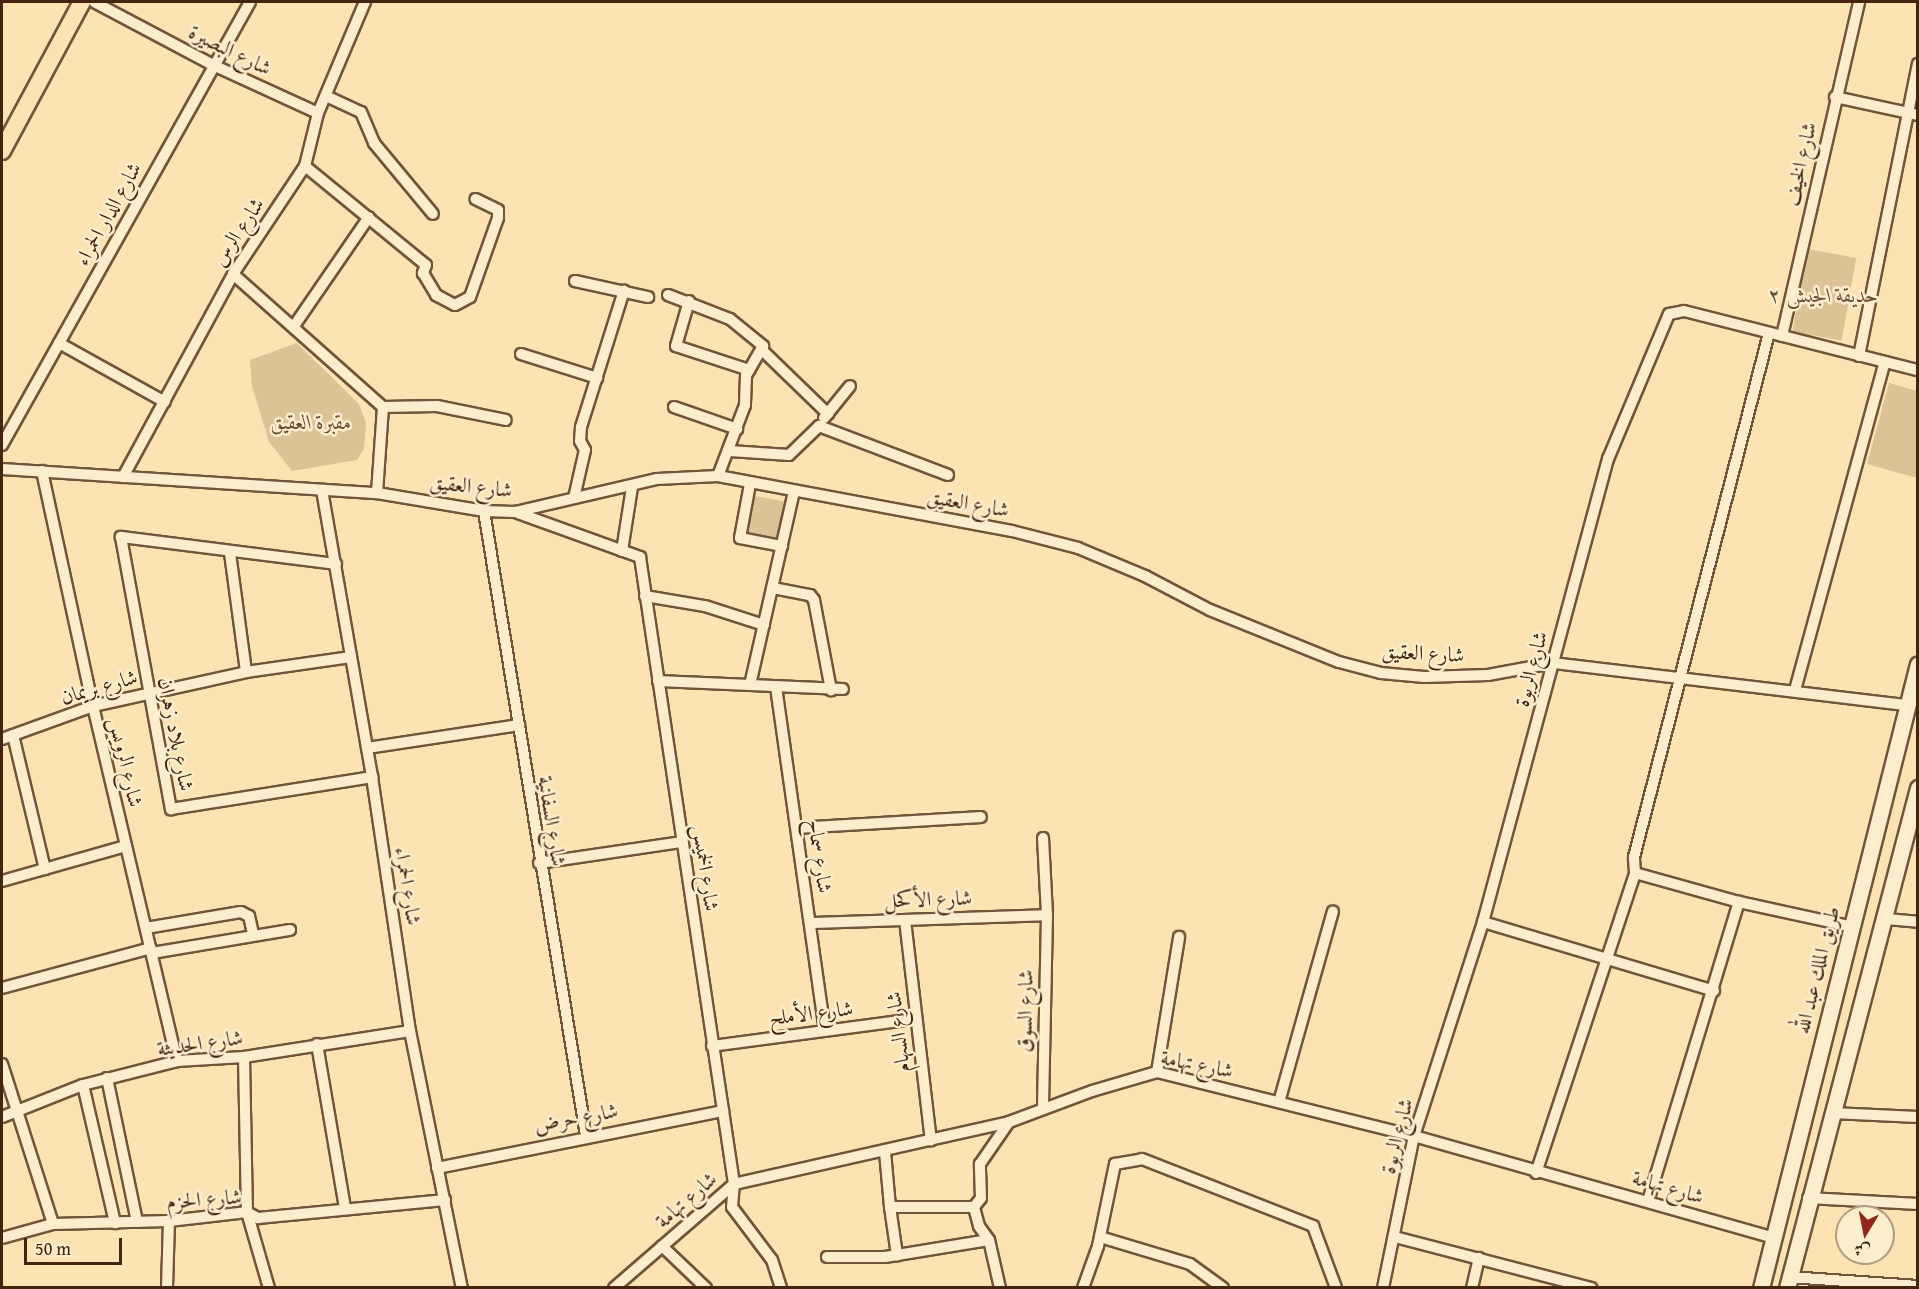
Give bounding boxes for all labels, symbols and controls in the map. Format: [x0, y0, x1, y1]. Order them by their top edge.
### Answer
street label: شارع البصيرة [185, 19, 275, 81]
street label: شارع الخيف [1778, 120, 1822, 208]
street label: شارع الدار الحمراء [69, 158, 147, 270]
street label: شارع الرس [206, 193, 270, 271]
park label: حديقة الجيش ٢ [1770, 282, 1878, 308]
park label: مقبرة العقيق [270, 409, 352, 435]
street label: شارع العقيق [429, 469, 513, 503]
street label: شارع العقيق [925, 483, 1011, 523]
street label: شارع الربوة [1509, 629, 1553, 709]
street label: شارع العقيق [1381, 638, 1465, 668]
street label: شارع بريمان [58, 664, 140, 710]
street label: شارع بلاد زهران [153, 675, 199, 793]
street label: شارع الرويس [103, 715, 149, 809]
street label: شارع السفانية [532, 774, 572, 868]
street label: شارع سماح [802, 817, 838, 895]
street label: شارع الخميس [687, 823, 725, 913]
street label: شارع الحمراء [389, 845, 427, 927]
street label: شارع الأكحل [883, 885, 973, 913]
street label: طريق الملك عبد الله [1789, 904, 1845, 1036]
street label: شارع السوق [1012, 969, 1038, 1053]
street label: شارع السهام [881, 990, 915, 1074]
street label: شارع الأملح [767, 995, 855, 1031]
street label: شارع الحديثة [155, 1025, 245, 1061]
street label: شارع تهامة [1159, 1045, 1235, 1083]
street label: شارع الربوة [1375, 1096, 1419, 1176]
street label: شارع حرض [532, 1098, 620, 1138]
street label: شارع تهامة [1629, 1165, 1707, 1209]
street label: شارع تهامة [650, 1166, 722, 1234]
street label: شارع الحزم [165, 1184, 243, 1214]
north arrow [1835, 1205, 1895, 1265]
scale bar [27, 1226, 124, 1264]
text: 50 m [35, 1235, 71, 1262]
text: ش [1852, 1238, 1872, 1264]

